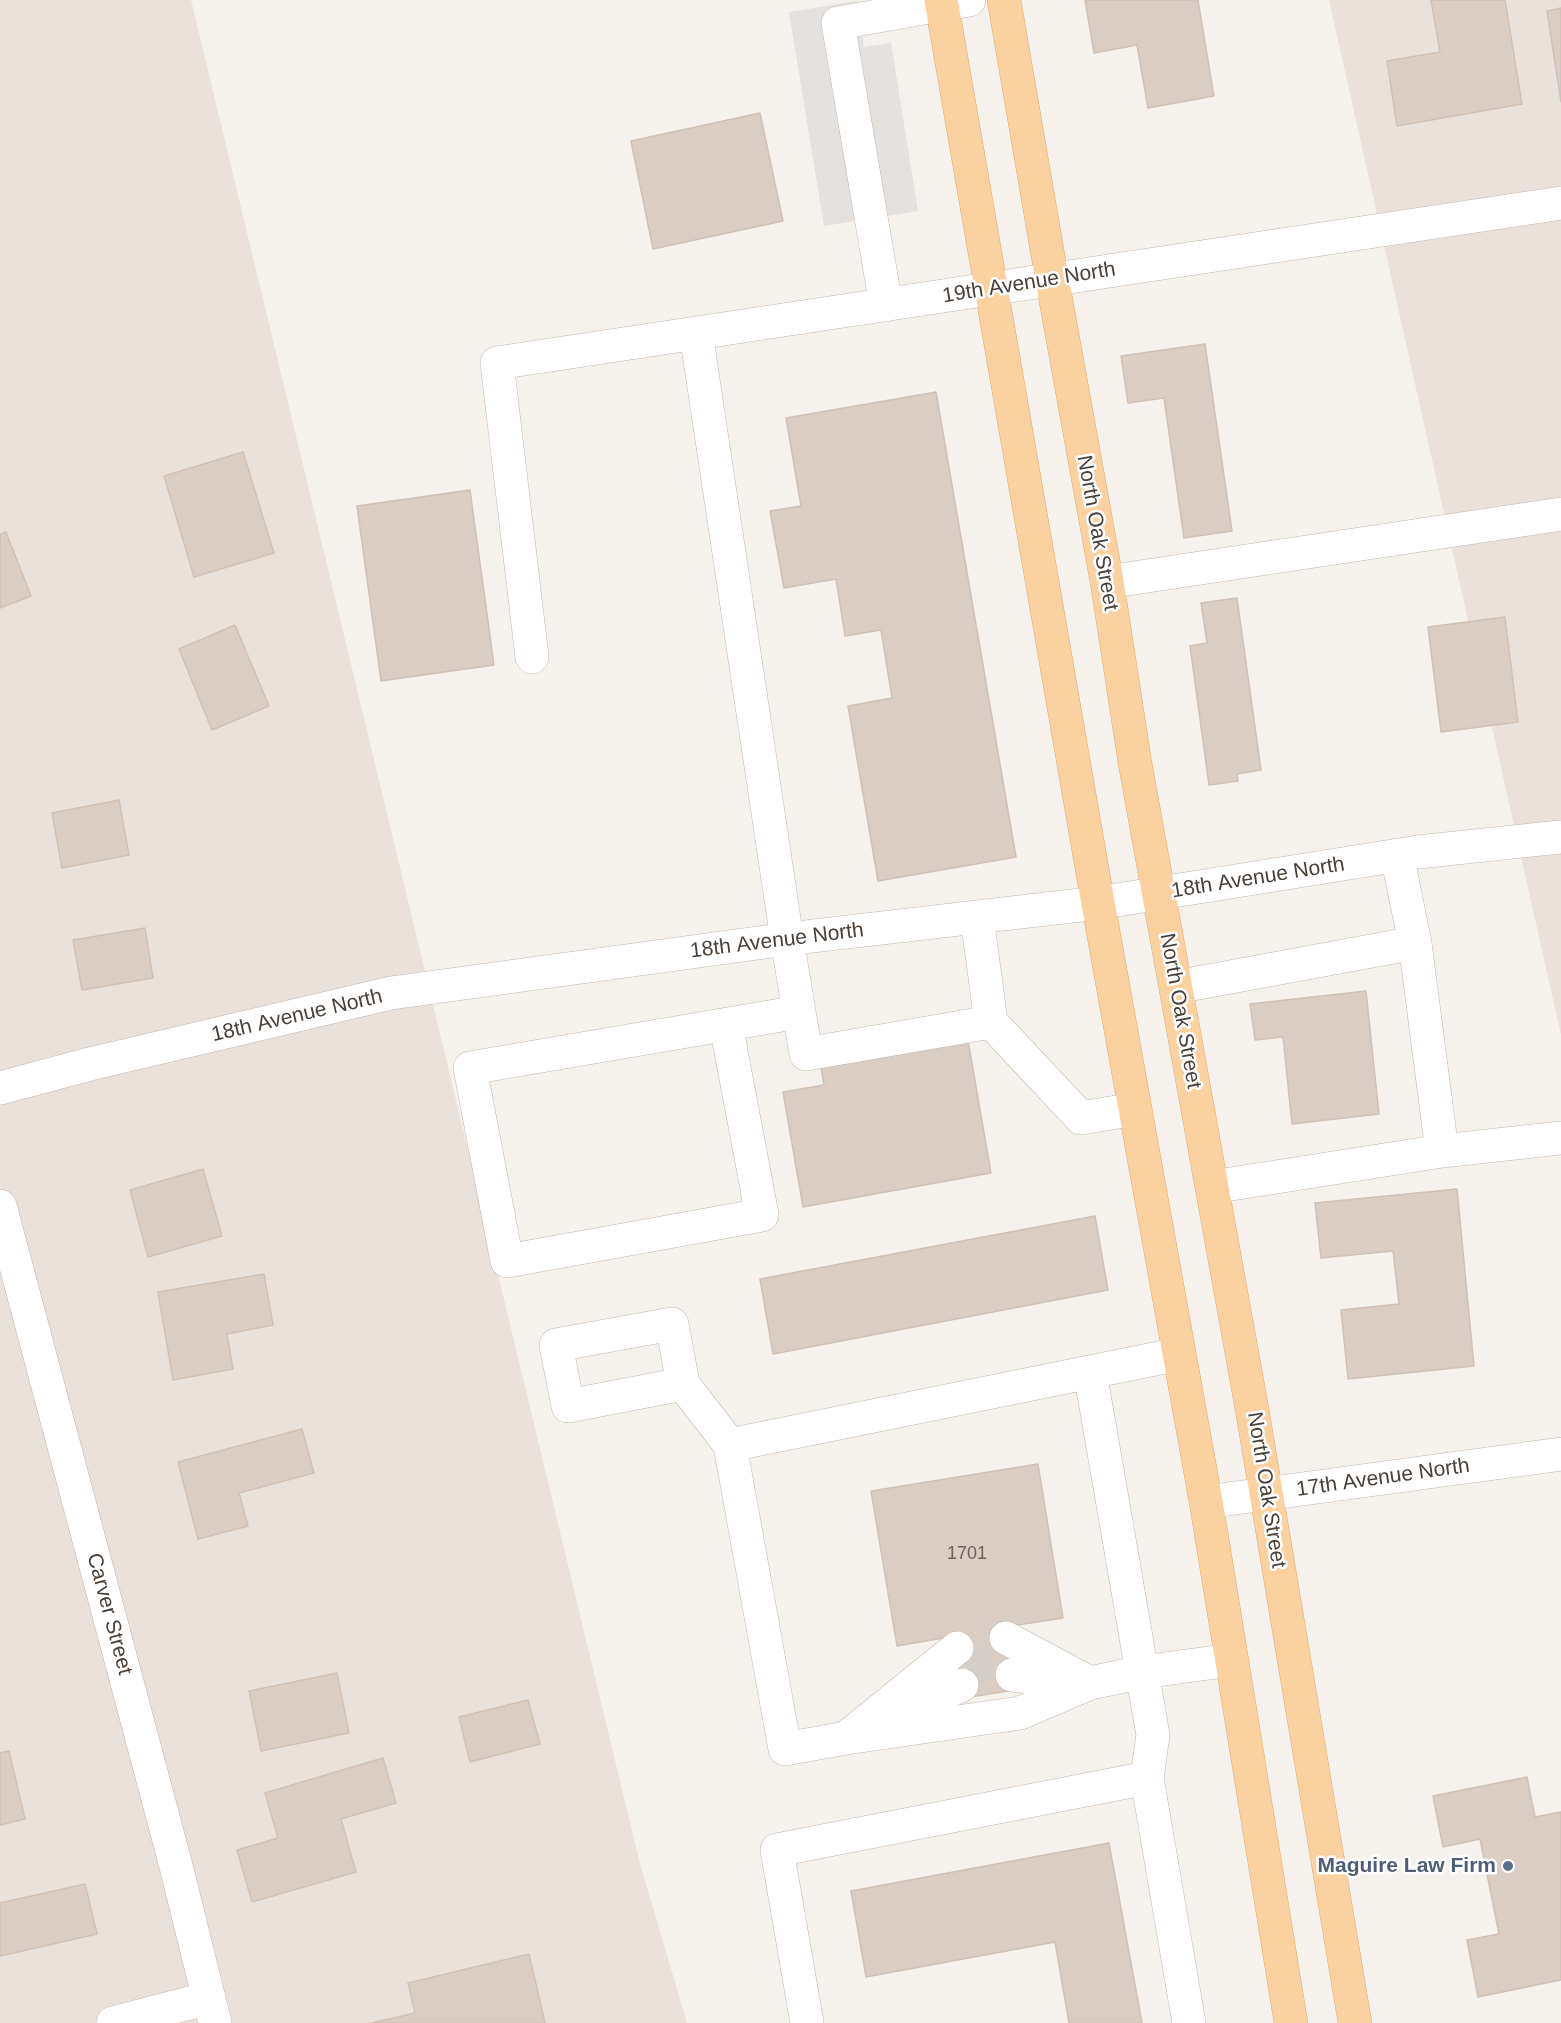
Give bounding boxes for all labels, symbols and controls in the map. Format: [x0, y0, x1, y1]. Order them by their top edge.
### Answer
street label: 19th Avenue North [941, 257, 1117, 309]
street label: North Oak Street [1071, 453, 1123, 613]
street label: 18th Avenue North [1170, 852, 1346, 904]
street label: 18th Avenue North [689, 918, 865, 964]
street label: North Oak Street [1154, 931, 1206, 1091]
street label: 18th Avenue North [209, 984, 385, 1048]
street label: North Oak Street [1241, 1410, 1291, 1570]
street label: 17th Avenue North [1295, 1453, 1471, 1503]
house number: 1701 [947, 1543, 987, 1565]
street label: Carver Street [81, 1550, 137, 1678]
place label: Maguire Law Firm [1317, 1853, 1496, 1879]
marker: Maguire Law Firm [1501, 1859, 1515, 1873]

